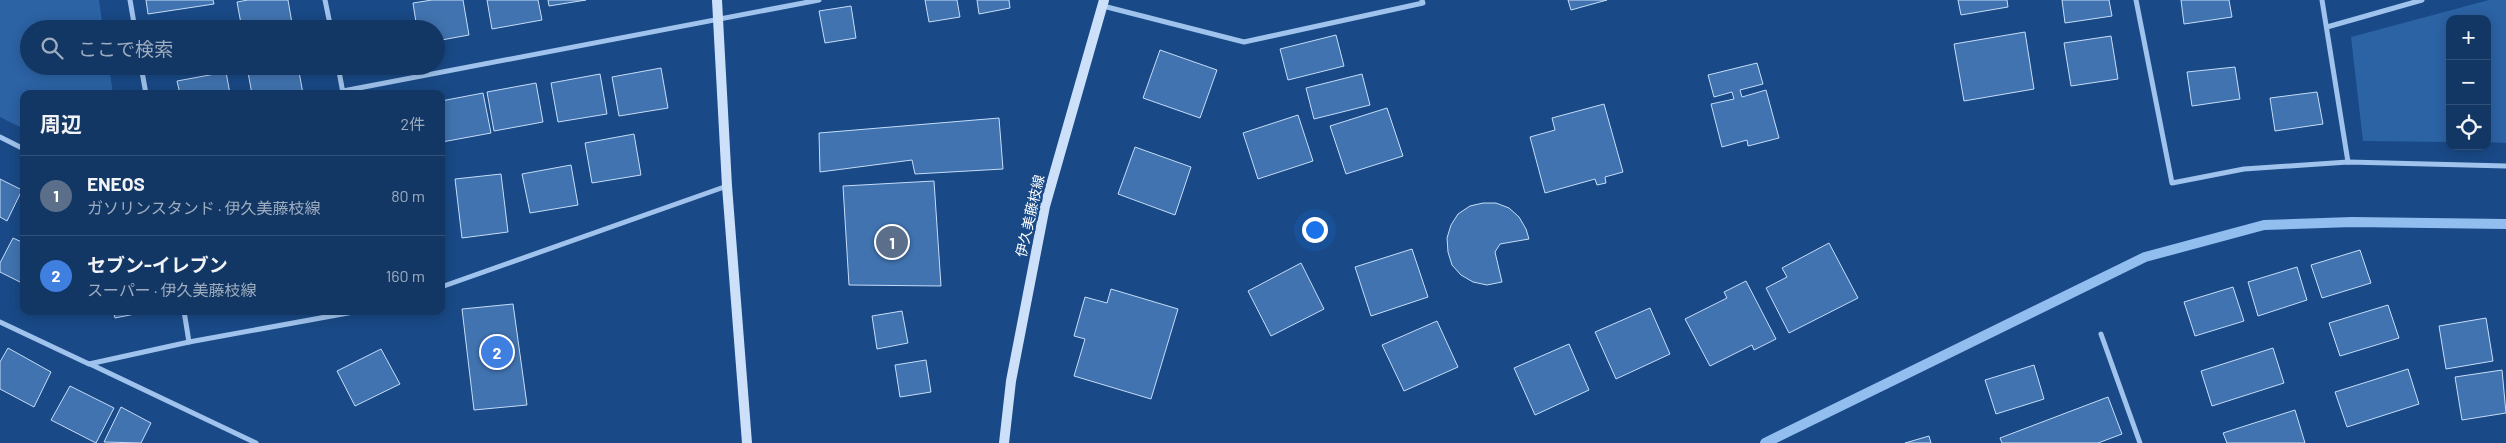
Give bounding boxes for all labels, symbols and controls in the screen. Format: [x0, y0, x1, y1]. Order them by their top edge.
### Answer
map controls [2446, 15, 2491, 150]
button: + [2446, 15, 2491, 60]
search box [20, 20, 445, 75]
icon: search [38, 34, 66, 62]
text: ここで検索 [78, 37, 173, 60]
button: − [2446, 60, 2491, 105]
button: locate [2446, 105, 2491, 150]
text: 周辺 [40, 111, 82, 136]
text: 2件 [400, 114, 425, 133]
text: ENEOS [87, 172, 145, 195]
street label: 伊久美藤枝線 [1012, 173, 1047, 259]
text: 1 [53, 186, 59, 205]
text: 80 m [391, 186, 425, 205]
text: ガソリンスタンド · 伊久美藤枝線 [87, 198, 320, 217]
your location [1302, 217, 1328, 243]
pin: 1 [876, 223, 908, 261]
text: セブン-イレブン [87, 253, 228, 276]
text: 2 [52, 266, 60, 285]
text: 160 m [386, 266, 425, 285]
text: スーパー · 伊久美藤枝線 [87, 280, 257, 299]
pin: 2 [481, 333, 513, 371]

